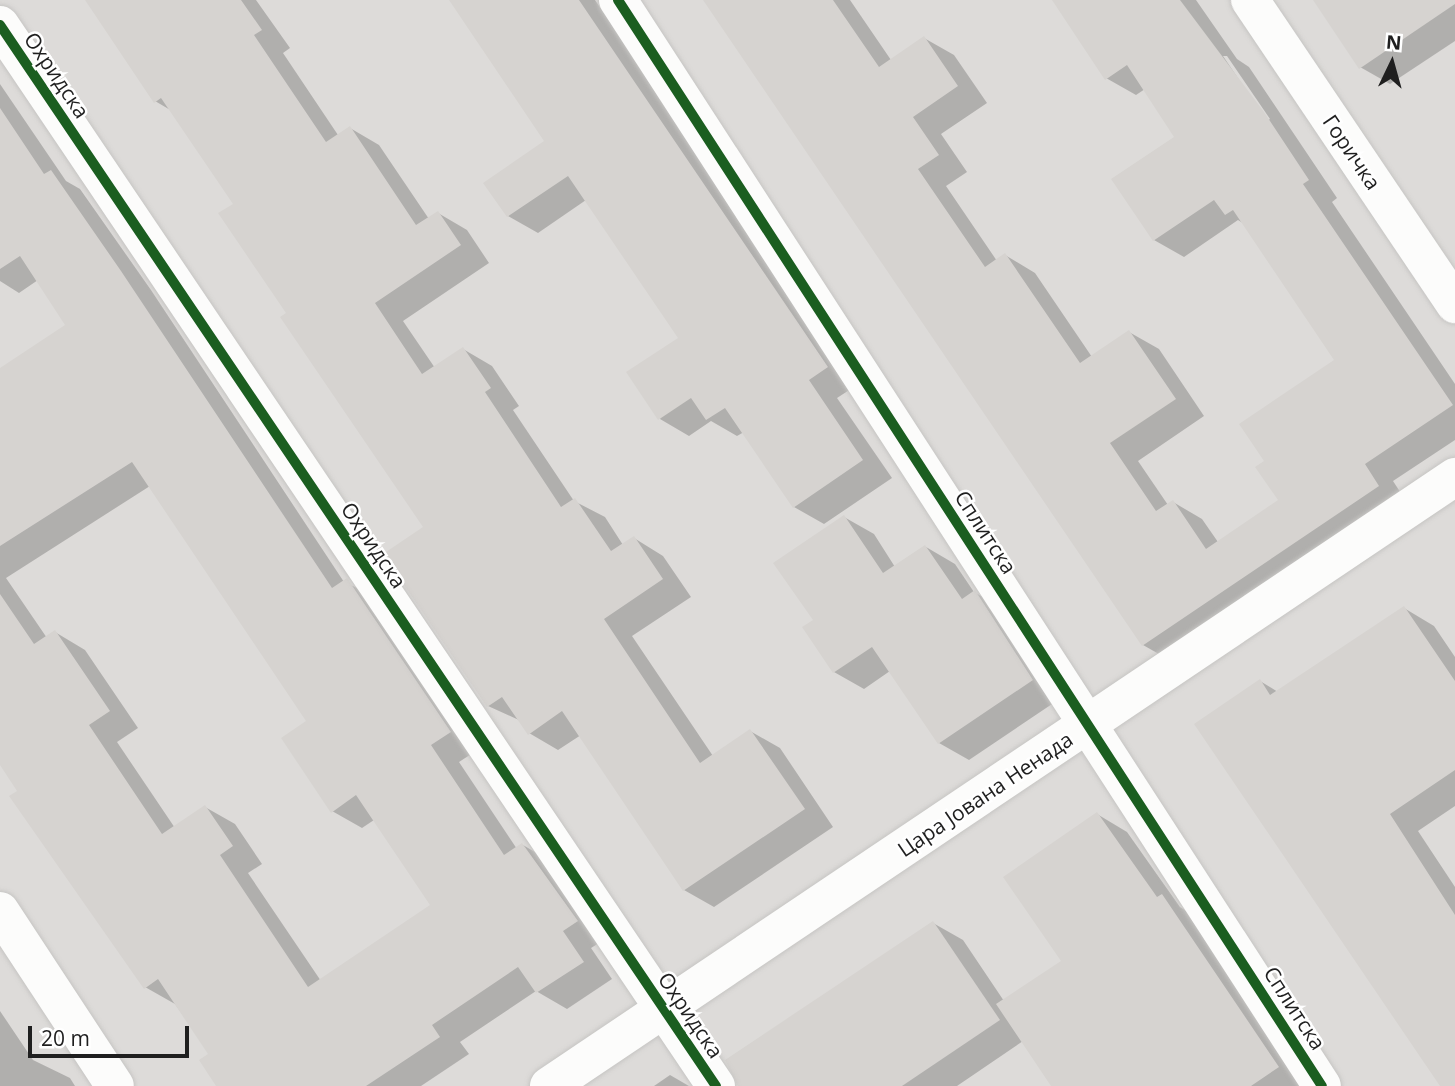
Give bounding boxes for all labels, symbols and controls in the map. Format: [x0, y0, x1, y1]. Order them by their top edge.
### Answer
street label: Охридска [19, 27, 95, 123]
north arrow [1357, 28, 1427, 98]
text: N [1385, 28, 1403, 56]
street label: Горичка [1318, 110, 1386, 194]
street label: Сплитска [950, 486, 1022, 578]
street label: Охридска [336, 497, 412, 593]
street label: Цара Јована Ненада [893, 726, 1077, 862]
street label: Сплитска [1259, 962, 1331, 1054]
street label: Охридска [653, 967, 729, 1063]
scale bar [32, 1012, 192, 1056]
text: 20 m [41, 1024, 90, 1052]

